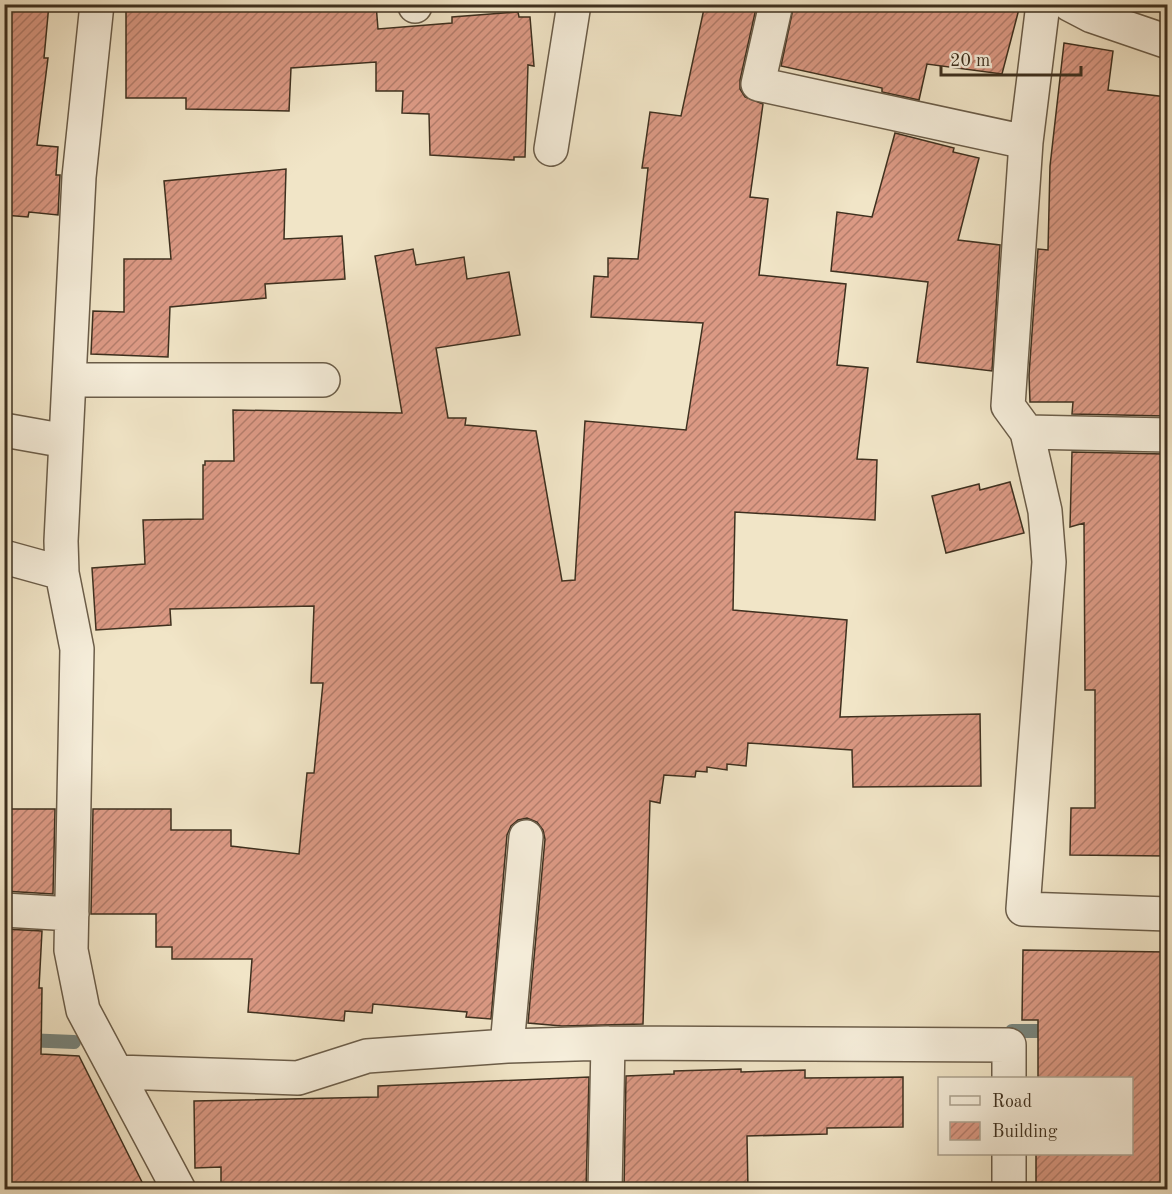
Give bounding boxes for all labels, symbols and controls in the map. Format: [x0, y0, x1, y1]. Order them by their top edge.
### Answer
scale bar [941, 39, 1080, 77]
text: 20 m [950, 52, 990, 70]
legend [938, 1077, 1133, 1155]
text: Road [992, 1093, 1032, 1111]
text: Building [992, 1123, 1058, 1141]

